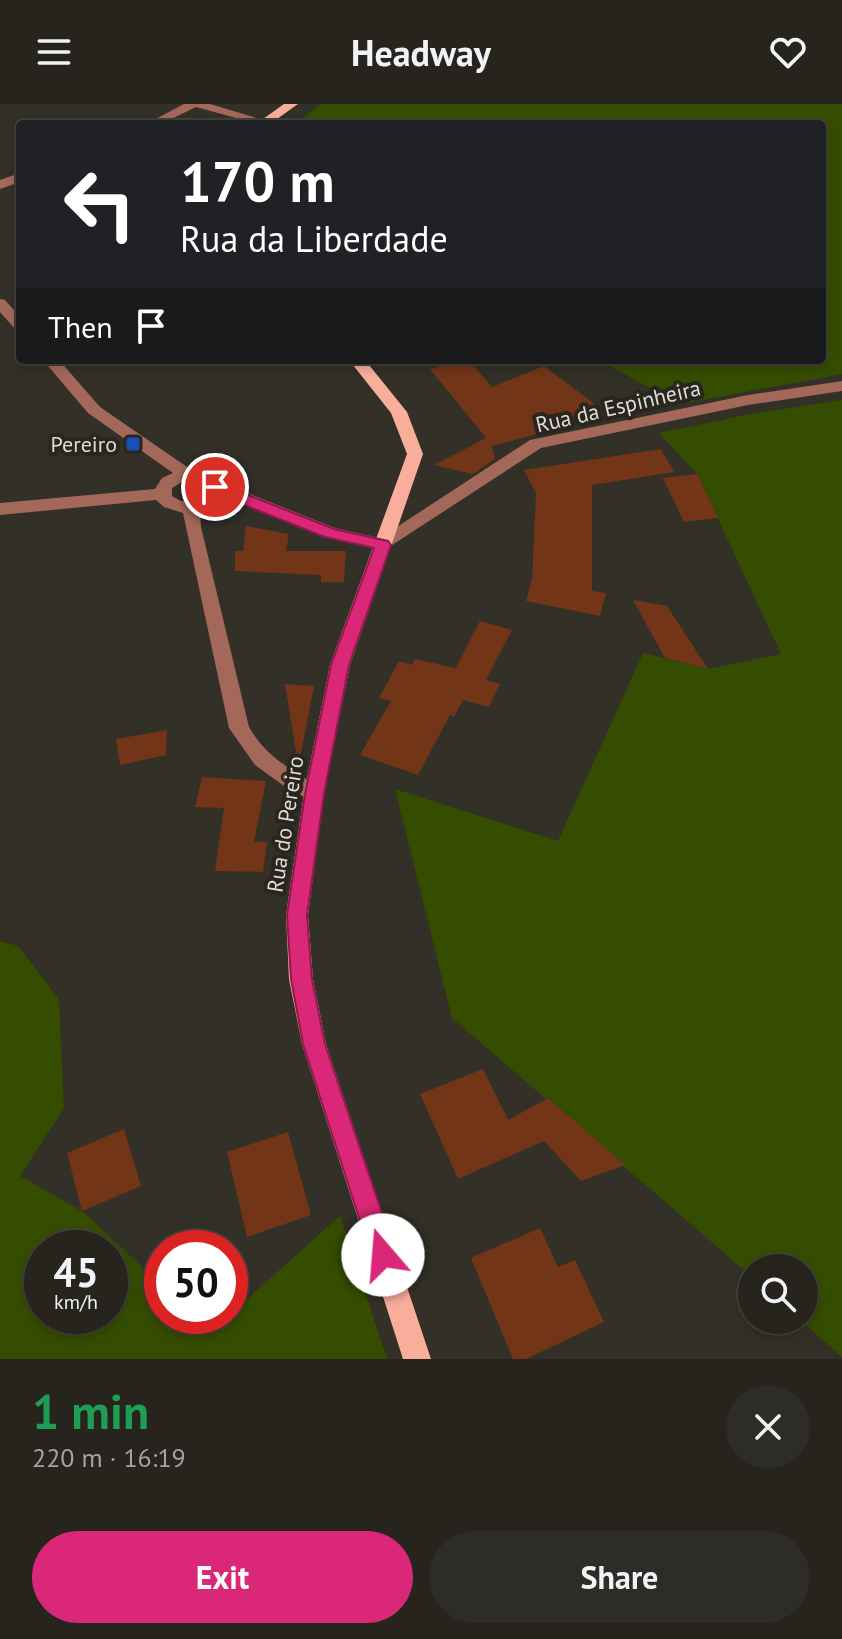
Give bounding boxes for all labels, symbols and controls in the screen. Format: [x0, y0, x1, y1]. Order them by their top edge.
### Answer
text: Headway [351, 29, 491, 76]
icon: menu [32, 30, 76, 74]
icon: heart [766, 30, 810, 74]
text: 170 m [180, 145, 335, 217]
icon: left [48, 152, 152, 256]
text: Rua da Liberdade [180, 215, 448, 262]
icon: arrive [129, 304, 173, 348]
text: Then [48, 307, 113, 346]
street label: Rua da Espinheira [533, 373, 703, 439]
place label: Pereiro [50, 430, 117, 458]
marker: Pereiro [124, 435, 142, 453]
pin [181, 453, 249, 521]
icon: arrive [193, 465, 237, 509]
street label: Rua do Pereiro [260, 754, 310, 894]
position arrow [341, 1213, 425, 1297]
speed limit sign: 50 [144, 1230, 248, 1334]
text: 45 [53, 1246, 99, 1298]
map controls [738, 1254, 818, 1334]
button: search [738, 1254, 818, 1334]
text: km/h [54, 1289, 98, 1315]
text: 1 min [32, 1380, 149, 1442]
button: close [726, 1385, 810, 1469]
text: 220 m · 16:19 [32, 1441, 186, 1474]
button: Exit [32, 1531, 413, 1623]
button: Share [429, 1531, 810, 1623]

